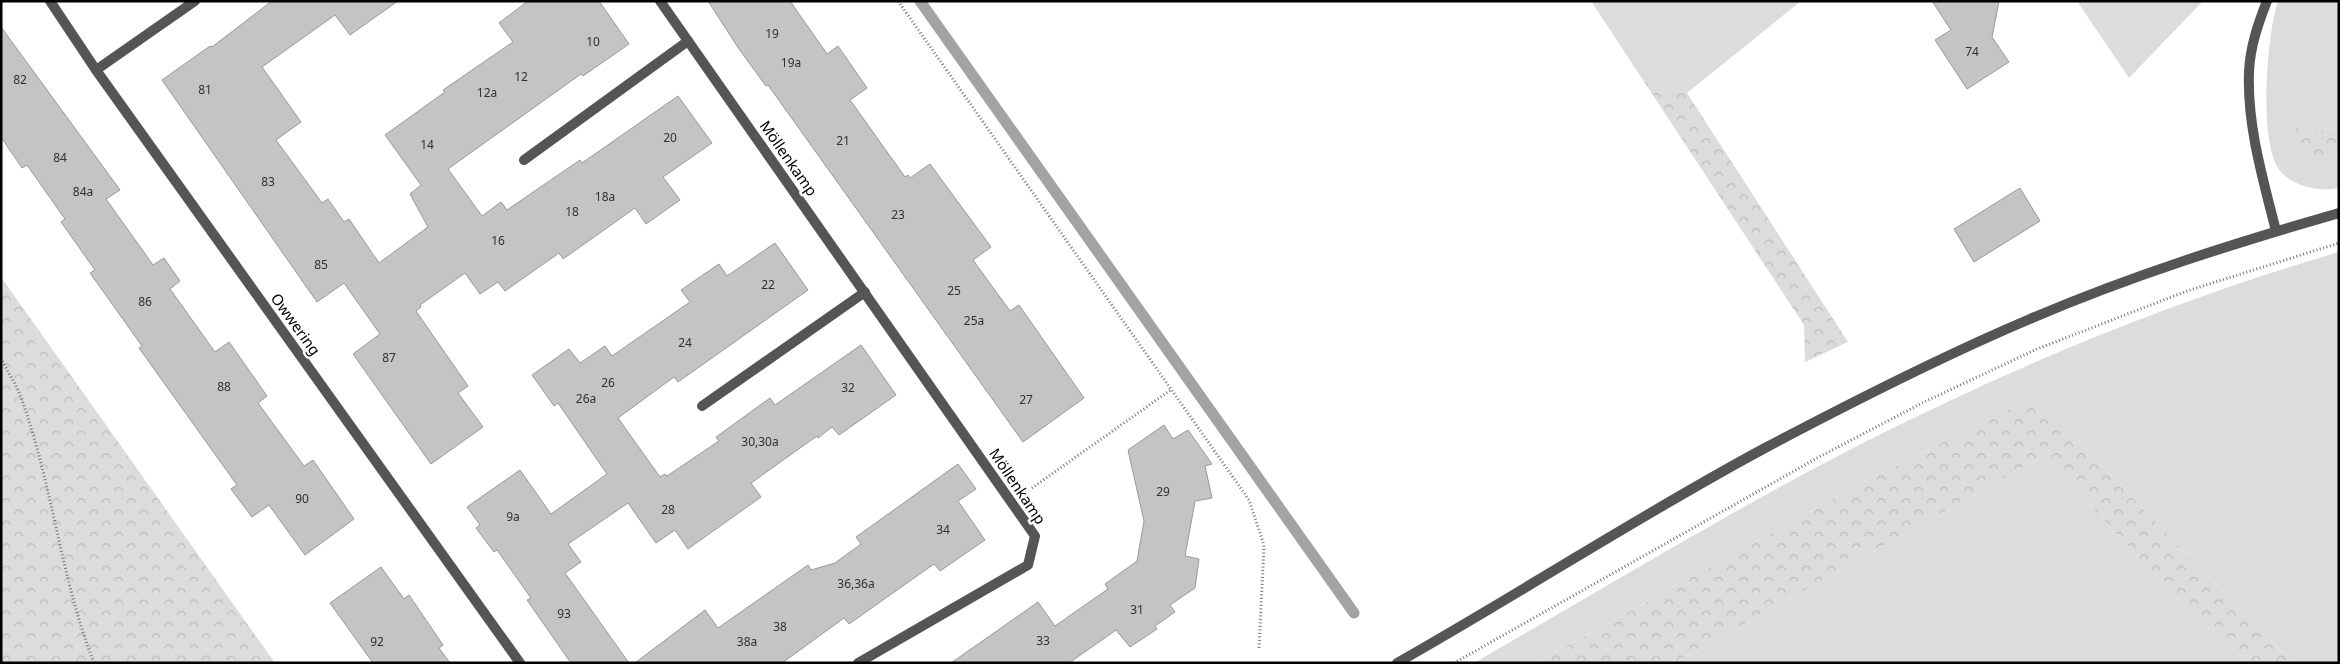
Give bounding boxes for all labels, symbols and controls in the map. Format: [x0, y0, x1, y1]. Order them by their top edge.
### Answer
house number: 19 [765, 25, 779, 42]
house number: 10 [586, 33, 600, 50]
house number: 74 [1965, 43, 1979, 60]
house number: 19a [781, 54, 801, 71]
house number: 12 [514, 68, 528, 85]
house number: 82 [13, 71, 27, 88]
house number: 81 [198, 81, 212, 98]
house number: 12a [477, 84, 497, 101]
street label: Möllenkamp [756, 116, 822, 200]
house number: 20 [663, 129, 677, 146]
house number: 21 [836, 132, 850, 149]
house number: 14 [420, 136, 434, 153]
house number: 84 [53, 149, 67, 166]
house number: 83 [261, 173, 275, 190]
house number: 84a [73, 183, 93, 200]
house number: 18a [595, 188, 615, 205]
house number: 18 [565, 203, 579, 220]
house number: 23 [891, 206, 905, 223]
house number: 16 [491, 232, 505, 249]
house number: 85 [314, 256, 328, 273]
house number: 22 [761, 276, 775, 293]
house number: 25 [947, 282, 961, 299]
street label: Owwering [267, 289, 325, 359]
house number: 86 [138, 293, 152, 310]
house number: 25a [964, 312, 984, 329]
house number: 24 [678, 334, 692, 351]
house number: 87 [382, 349, 396, 366]
house number: 26 [601, 374, 615, 391]
house number: 88 [217, 378, 231, 395]
house number: 32 [841, 379, 855, 396]
house number: 26a [576, 390, 596, 407]
house number: 27 [1019, 391, 1033, 408]
house number: 30,30a [741, 433, 779, 450]
street label: Möllenkamp [985, 444, 1051, 528]
house number: 29 [1156, 483, 1170, 500]
house number: 90 [295, 490, 309, 507]
house number: 28 [661, 501, 675, 518]
house number: 9a [506, 508, 520, 525]
house number: 34 [936, 521, 950, 538]
house number: 36,36a [837, 575, 875, 592]
house number: 31 [1130, 601, 1144, 618]
house number: 93 [557, 605, 571, 622]
house number: 38 [773, 618, 787, 635]
house number: 33 [1036, 632, 1050, 649]
house number: 92 [370, 633, 384, 650]
house number: 38a [737, 633, 757, 650]

